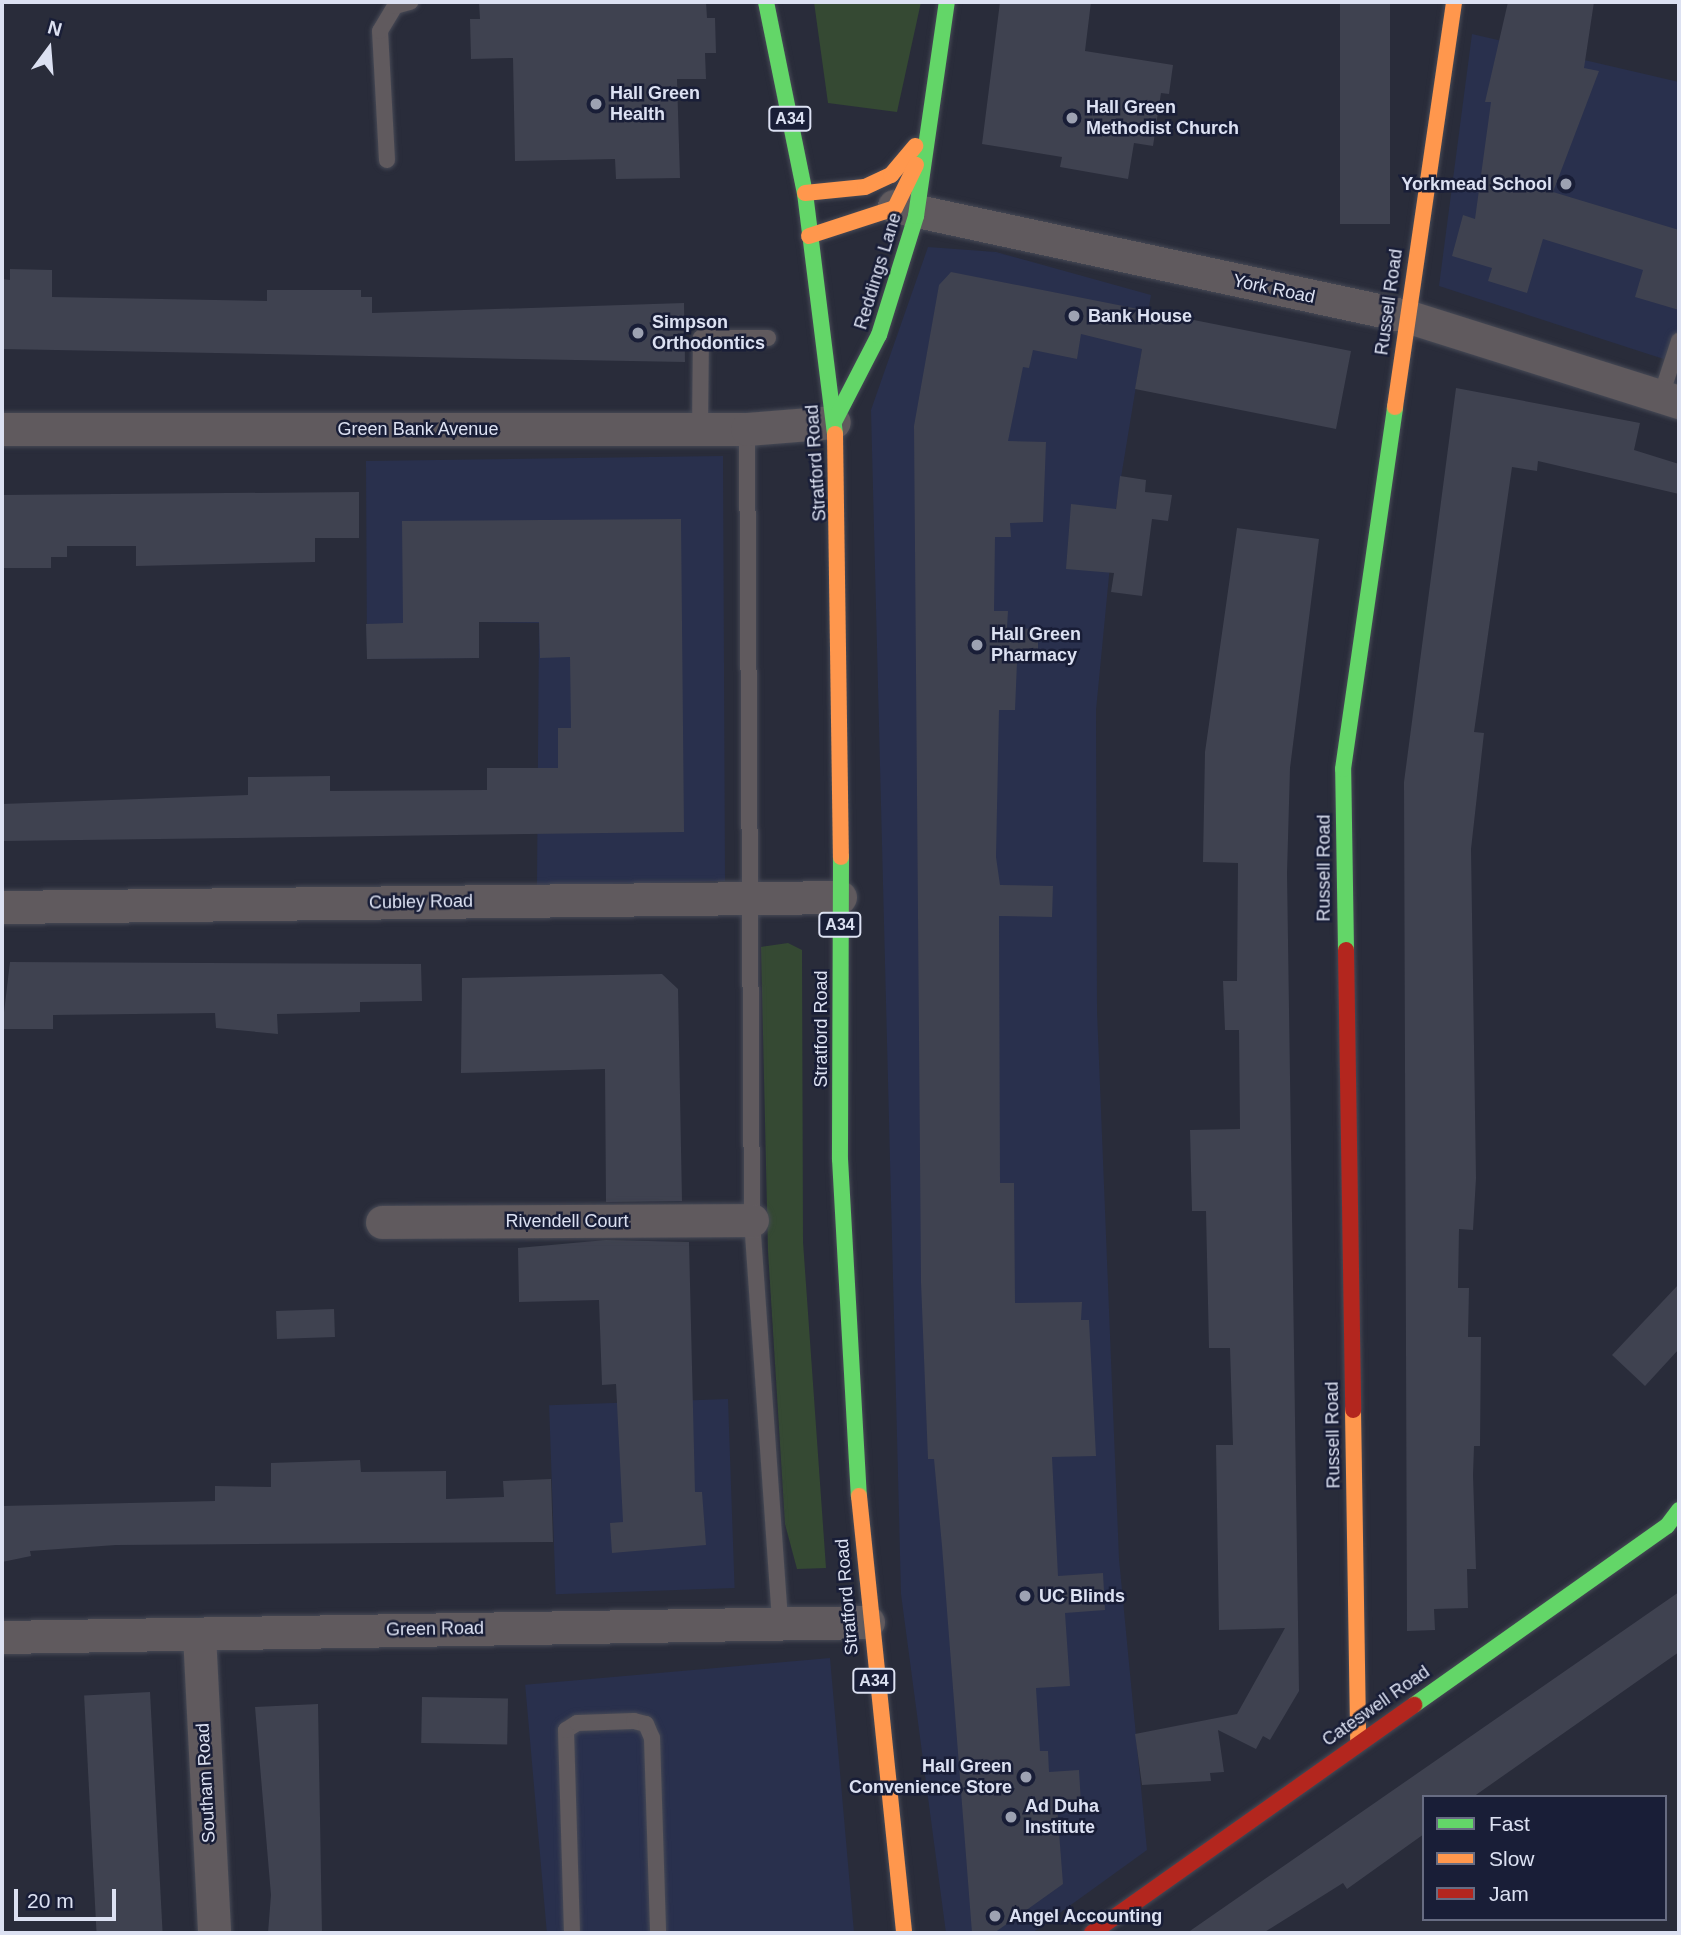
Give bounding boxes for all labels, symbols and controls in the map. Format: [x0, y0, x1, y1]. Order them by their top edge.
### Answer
north arrow [14, 14, 84, 84]
text: N [45, 16, 64, 40]
place label: Hall Green Health [610, 83, 700, 126]
marker: Hall Green Health [588, 96, 604, 112]
place label: Hall Green Methodist Church [1086, 97, 1239, 140]
road number: A34 [767, 106, 813, 132]
marker: Hall Green Methodist Church [1064, 110, 1080, 126]
place label: Yorkmead School [1401, 173, 1552, 195]
marker: Yorkmead School [1558, 176, 1574, 192]
street label: Reddings Lane [850, 210, 906, 332]
street label: Russell Road [1371, 247, 1407, 357]
street label: York Road [1231, 270, 1317, 308]
place label: Bank House [1088, 305, 1192, 327]
marker: Bank House [1066, 308, 1082, 324]
place label: Simpson Orthodontics [652, 312, 765, 354]
marker: Simpson Orthodontics [630, 325, 646, 341]
street label: Stratford Road [801, 404, 831, 522]
street label: Green Bank Avenue [337, 418, 499, 440]
place label: Hall Green Pharmacy [991, 624, 1081, 666]
marker: Hall Green Pharmacy [969, 637, 985, 653]
street label: Russell Road [1313, 814, 1335, 922]
street label: Cubley Road [369, 890, 473, 914]
road number: A34 [817, 912, 863, 937]
street label: Stratford Road [810, 970, 832, 1088]
street label: Rivendell Court [505, 1210, 629, 1232]
street label: Russell Road [1321, 1381, 1345, 1489]
street label: Stratford Road [831, 1538, 863, 1656]
place label: UC Blinds [1039, 1585, 1125, 1607]
marker: UC Blinds [1017, 1588, 1033, 1604]
street label: Green Road [386, 1617, 484, 1641]
street label: Cateswell Road [1318, 1661, 1434, 1751]
road number: A34 [851, 1668, 897, 1694]
street label: Southam Road [192, 1722, 220, 1844]
place label: Hall Green Convenience Store [849, 1756, 1012, 1798]
marker: Hall Green Convenience Store [1018, 1769, 1034, 1785]
legend [1422, 1795, 1667, 1921]
place label: Ad Duha Institute [1025, 1796, 1099, 1839]
marker: Ad Duha Institute [1003, 1809, 1019, 1825]
text: Fast [1489, 1812, 1530, 1835]
text: Slow [1489, 1847, 1535, 1870]
scale bar [18, 1876, 119, 1920]
text: Jam [1489, 1882, 1529, 1905]
text: 20 m [27, 1889, 74, 1912]
place label: Angel Accounting [1009, 1905, 1163, 1927]
marker: Angel Accounting [987, 1908, 1003, 1924]

